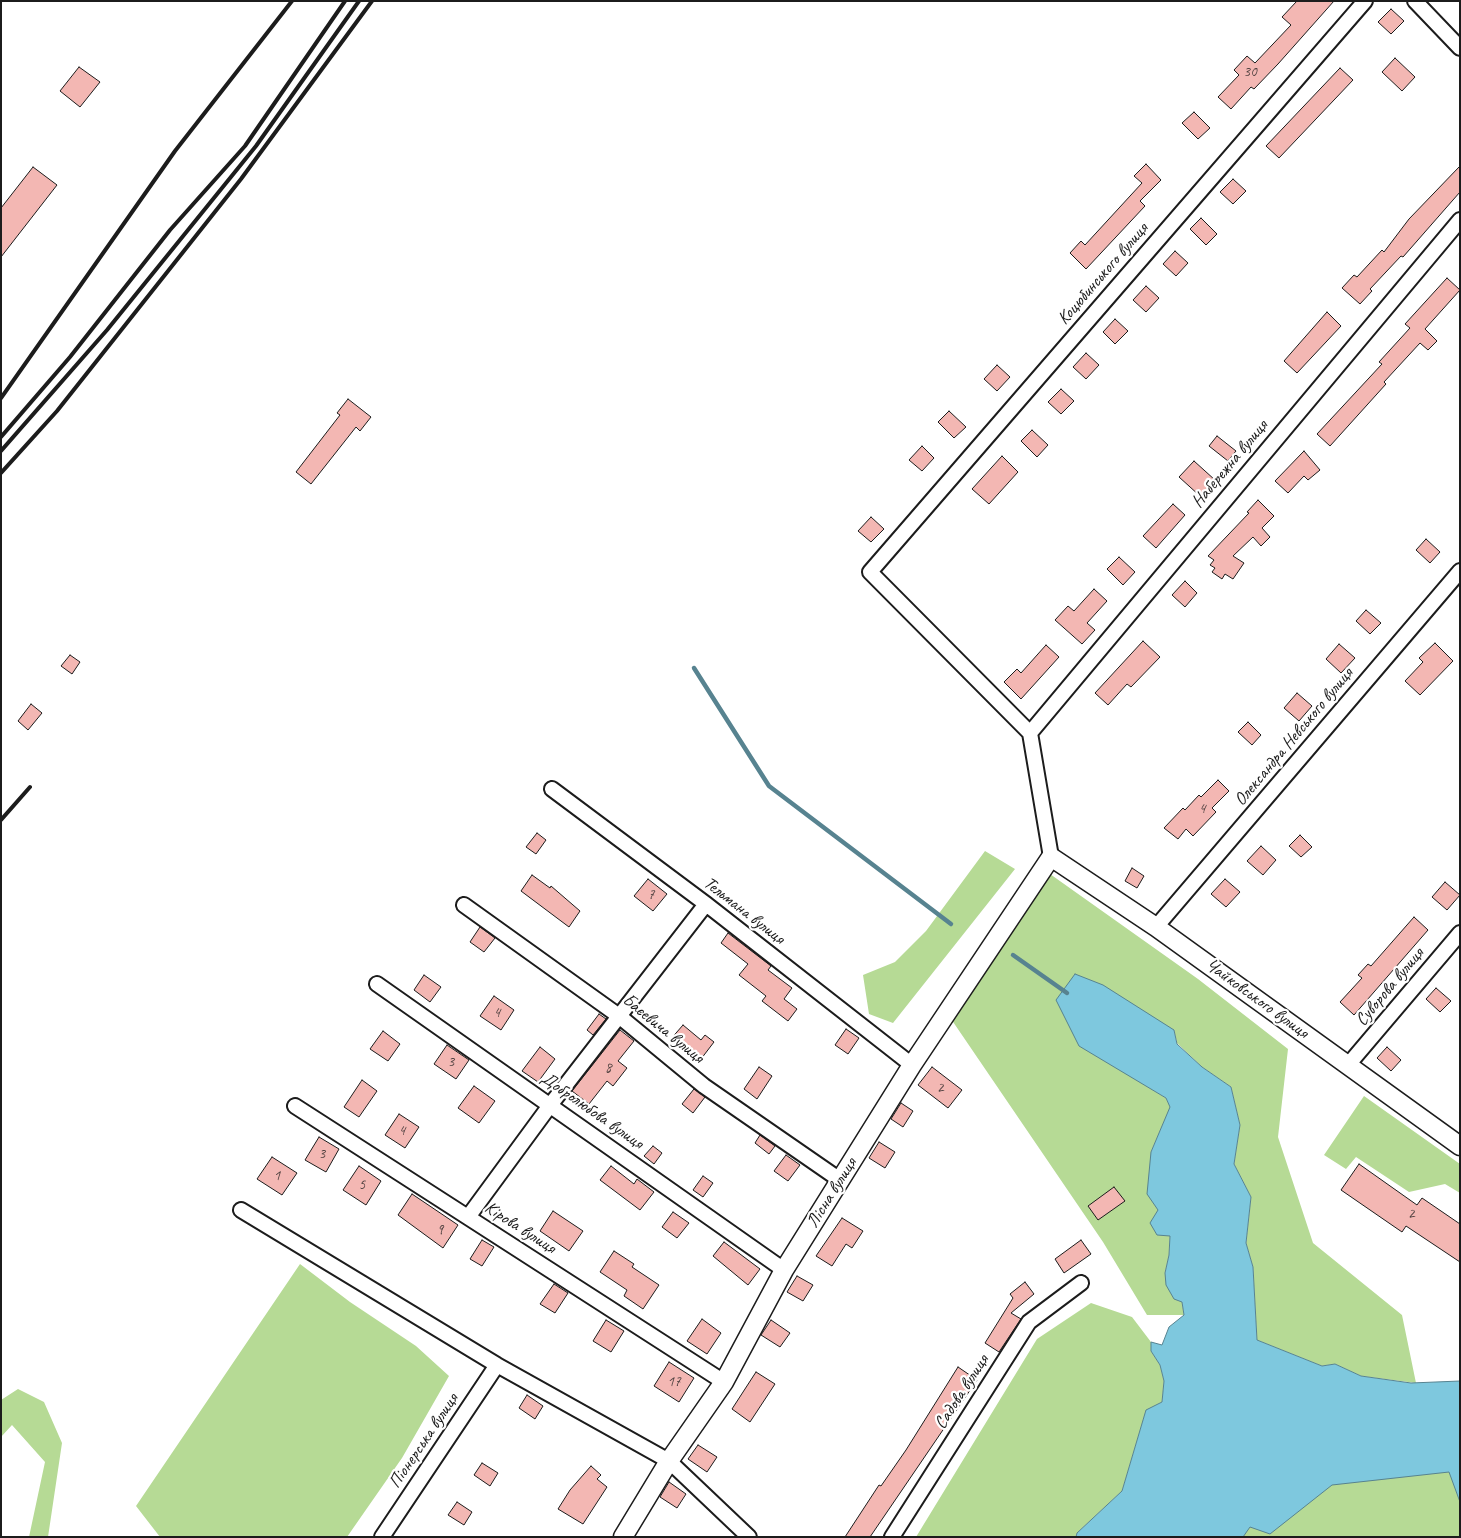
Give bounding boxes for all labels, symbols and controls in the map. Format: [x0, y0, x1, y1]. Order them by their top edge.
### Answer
house number: 30 [1243, 63, 1257, 81]
street label: Коцюбинського вулиця [1053, 219, 1153, 329]
street label: Набережна вулиця [1187, 416, 1273, 512]
street label: Олександра Невського вулиця [1230, 664, 1358, 810]
house number: 4 [1199, 800, 1205, 818]
street label: Тельмана вулиця [699, 873, 789, 949]
house number: 7 [648, 886, 654, 904]
street label: Суворова вулиця [1351, 943, 1429, 1031]
street label: Чайковського вулиця [1201, 954, 1313, 1044]
street label: Баєевича вулиця [618, 990, 708, 1068]
house number: 4 [494, 1004, 500, 1022]
house number: 3 [448, 1053, 454, 1071]
house number: 8 [605, 1059, 611, 1077]
street label: Добролюбова вулиця [537, 1068, 647, 1154]
house number: 2 [937, 1079, 943, 1097]
house number: 4 [399, 1122, 405, 1140]
house number: 3 [319, 1145, 325, 1163]
street label: Лісна вулиця [802, 1154, 862, 1232]
house number: 1 [274, 1167, 280, 1185]
house number: 5 [359, 1176, 365, 1194]
street label: Кірова вулиця [480, 1197, 560, 1259]
house number: 2 [1408, 1205, 1414, 1223]
house number: 9 [437, 1221, 443, 1239]
street label: Садова вулиця [930, 1351, 994, 1433]
house number: 17 [667, 1373, 681, 1391]
street label: Піонерська вулиця [384, 1389, 464, 1493]

